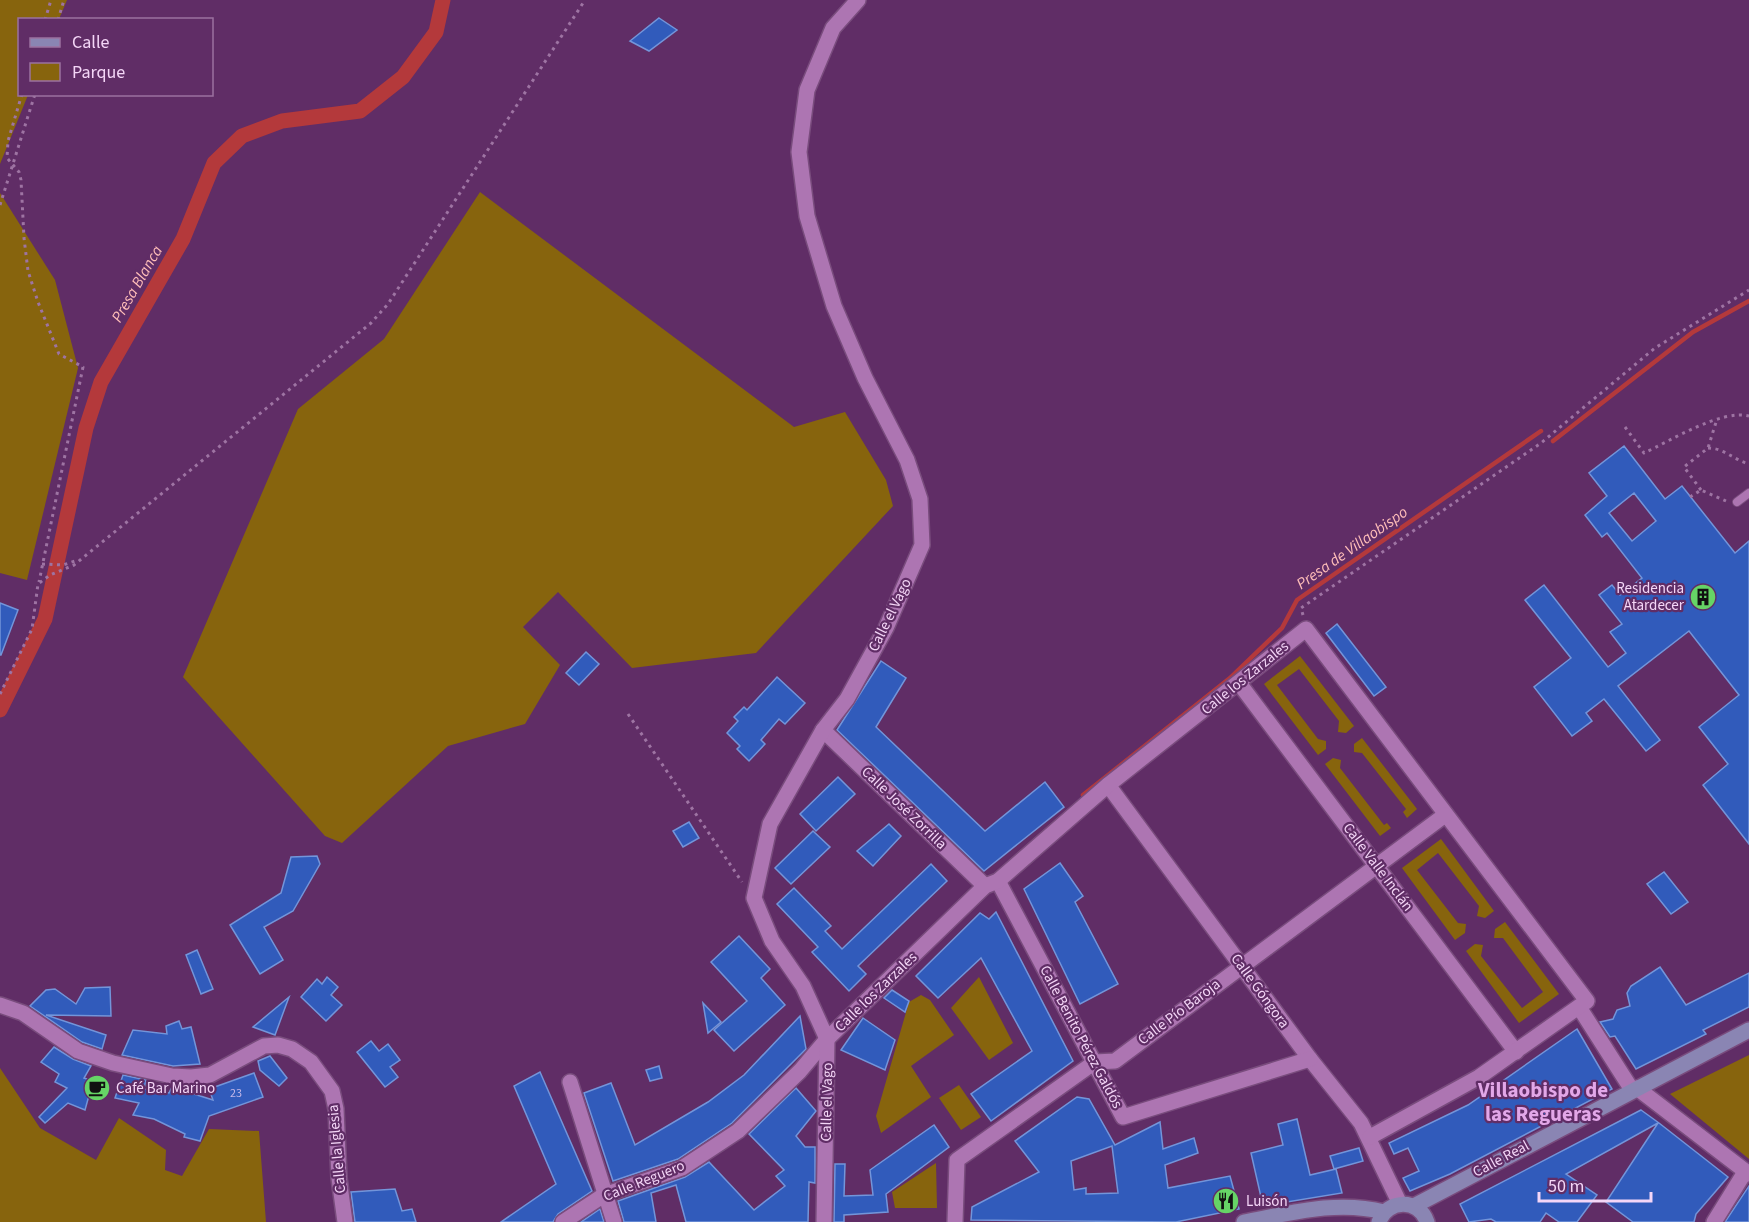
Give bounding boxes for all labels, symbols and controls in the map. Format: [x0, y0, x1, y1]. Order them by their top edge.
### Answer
legend [18, 18, 213, 96]
text: Calle [72, 30, 110, 55]
text: Parque [72, 60, 125, 85]
water label: Presa Blanca [106, 241, 168, 326]
water label: Presa de Villaobispo [1292, 501, 1412, 595]
street label: Calle el Vago [863, 575, 917, 655]
place label: Residencia Atardecer [1616, 578, 1685, 616]
building icon: Residencia Atardecer [1688, 582, 1718, 612]
street label: Calle los Zarzales [1197, 636, 1293, 720]
street label: Calle José Zorrilla [857, 762, 951, 854]
street label: Calle Valle Inclán [1338, 818, 1418, 916]
street label: Calle los Zarzales [830, 947, 922, 1037]
street label: Calle Góngora [1226, 949, 1294, 1033]
street label: Calle Benito Pérez Galdós [1034, 962, 1128, 1112]
street label: Calle Pío Baroja [1133, 974, 1225, 1050]
street label: Calle el Vago [816, 1062, 838, 1142]
cafe icon: Café Bar Marino [82, 1073, 112, 1103]
district label: Villaobispo de las Regueras [1477, 1075, 1608, 1129]
place label: Café Bar Marino [116, 1078, 215, 1099]
house number: 23 [230, 1085, 242, 1102]
street label: Calle la Iglesia [323, 1104, 351, 1194]
street label: Calle Real [1469, 1135, 1533, 1183]
street label: Calle Reguero [600, 1155, 688, 1207]
scale bar [1539, 1165, 1652, 1203]
text: 50 m [1548, 1174, 1584, 1199]
restaurant icon: Luisón [1211, 1186, 1241, 1216]
place label: Luisón [1246, 1191, 1288, 1212]

